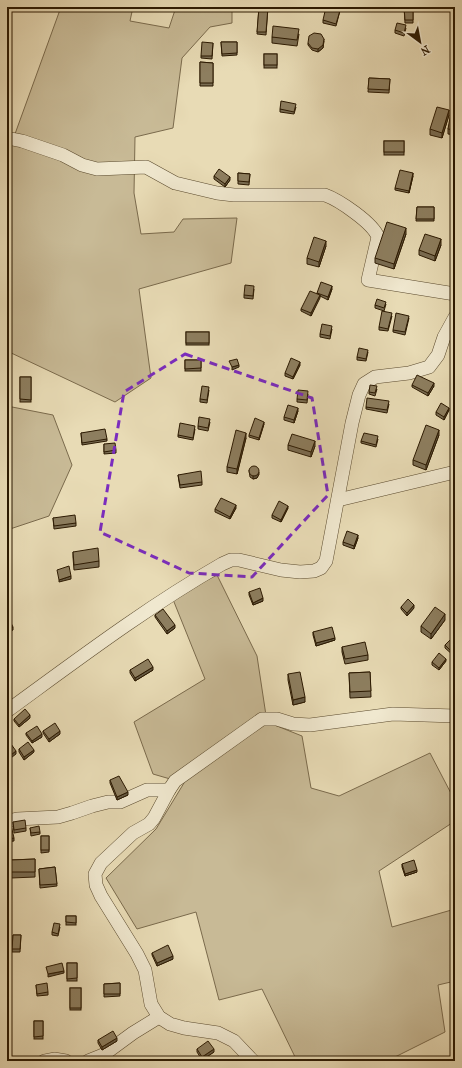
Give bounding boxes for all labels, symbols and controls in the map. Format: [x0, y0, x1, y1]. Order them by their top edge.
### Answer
north arrow [400, 22, 440, 62]
text: N [418, 42, 432, 58]

